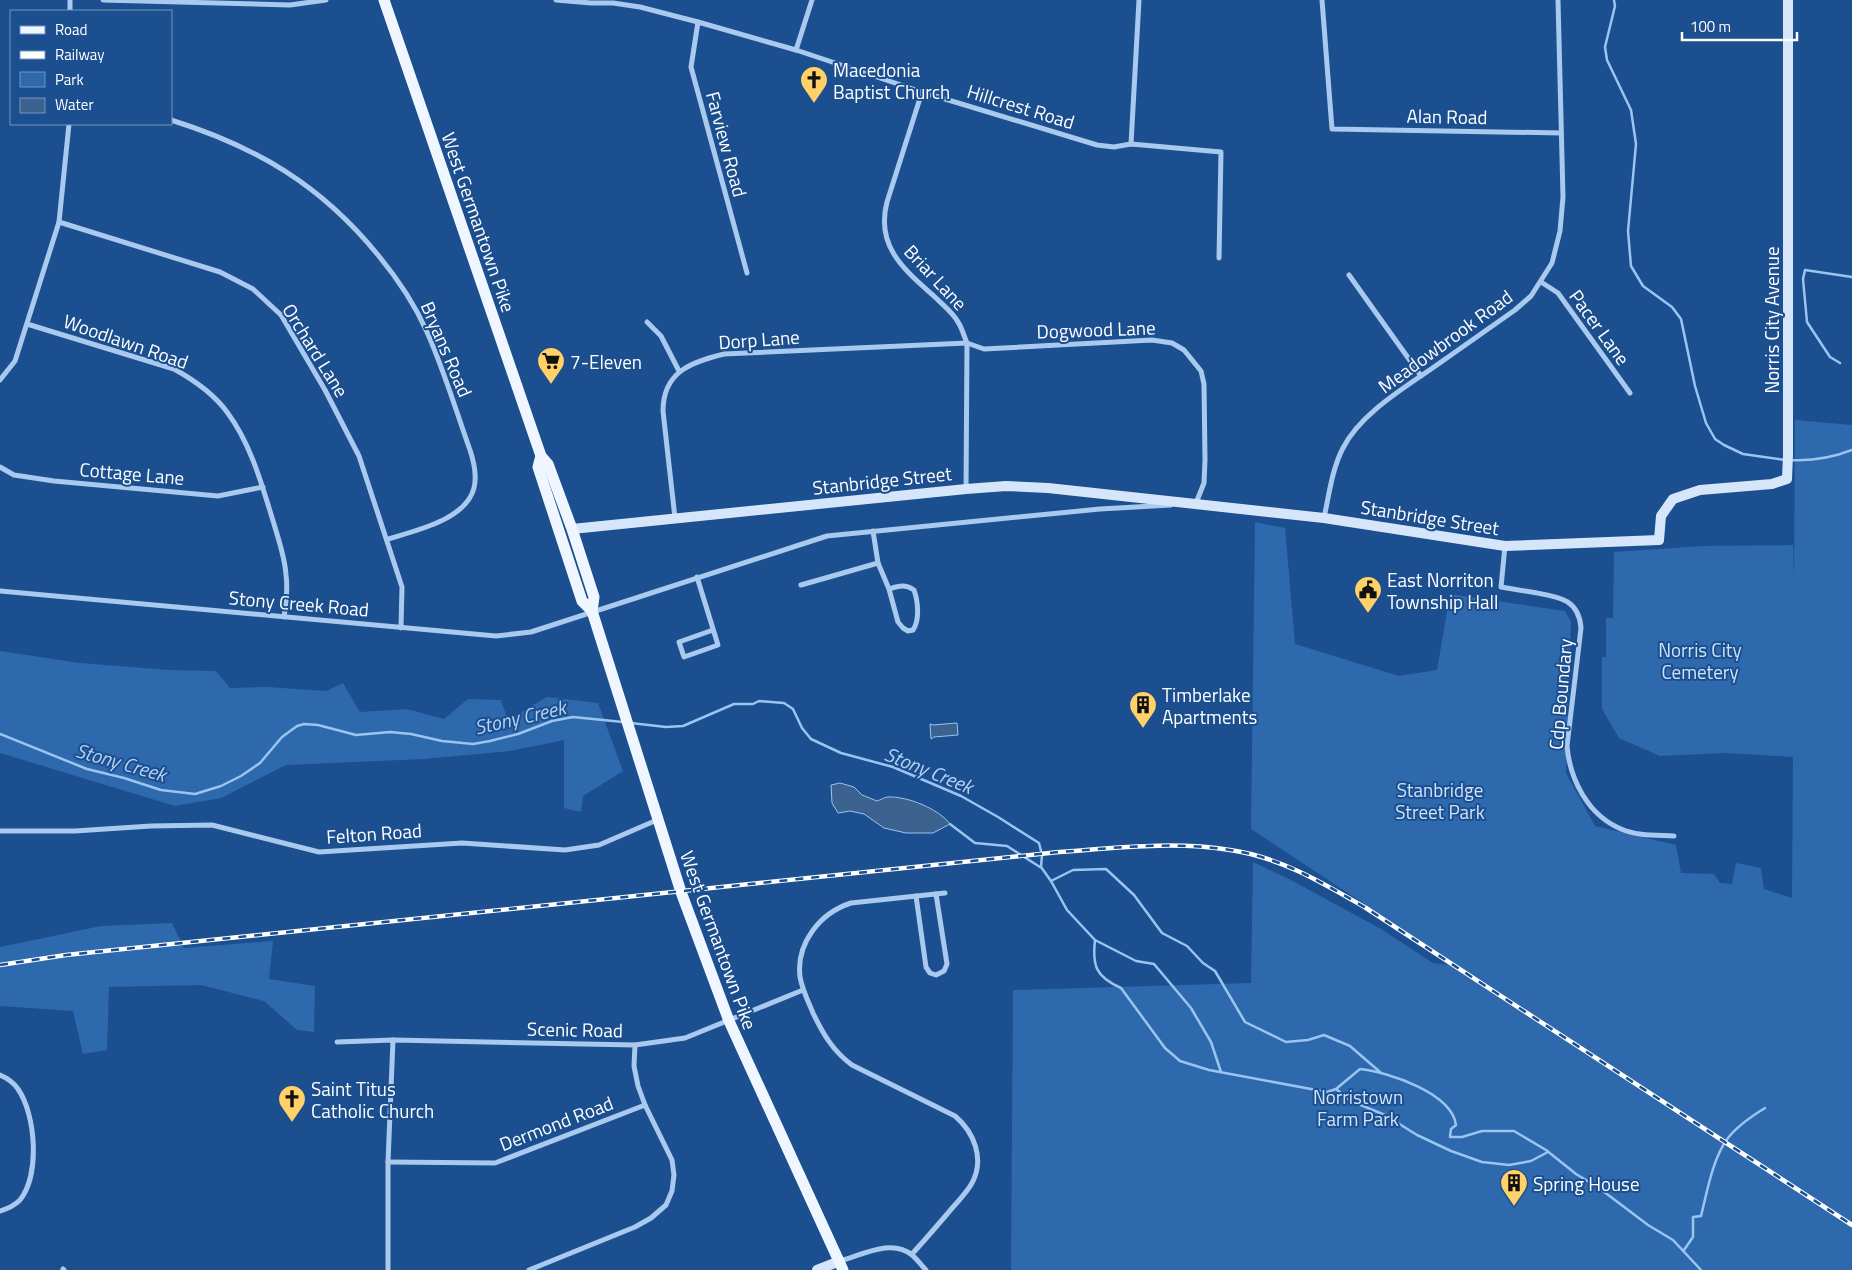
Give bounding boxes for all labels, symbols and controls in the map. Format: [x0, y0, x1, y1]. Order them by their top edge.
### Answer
legend [10, 10, 172, 125]
scale bar [1682, 10, 1797, 42]
text: 100 m [1690, 15, 1731, 38]
text: Road [55, 18, 87, 41]
text: Railway [55, 43, 105, 66]
place label: Macedonia Baptist Church [833, 55, 950, 106]
church icon: Macedonia Baptist Church [799, 65, 829, 104]
text: Park [55, 68, 84, 91]
street label: Hillcrest Road [964, 76, 1078, 136]
street label: Farview Road [699, 88, 755, 200]
text: Water [55, 93, 94, 116]
street label: Alan Road [1406, 101, 1488, 131]
street label: West Germantown Pike [435, 128, 523, 316]
street label: Briar Lane [898, 237, 974, 317]
street label: Norris City Avenue [1757, 246, 1786, 394]
street label: Meadowbrook Road [1372, 282, 1518, 400]
street label: Pacer Lane [1563, 283, 1637, 371]
street label: Orchard Lane [276, 297, 356, 403]
street label: Bryans Road [414, 297, 480, 401]
street label: Woodlawn Road [60, 306, 192, 376]
street label: Dogwood Lane [1036, 312, 1156, 346]
street label: Dorp Lane [717, 322, 801, 356]
supermarket icon: 7-Eleven [536, 346, 566, 385]
place label: 7-Eleven [570, 347, 642, 376]
street label: Cottage Lane [78, 454, 186, 492]
street label: Stanbridge Street [811, 458, 953, 502]
street label: Stanbridge Street [1359, 492, 1502, 542]
place label: East Norriton Township Hall [1387, 565, 1498, 616]
public building icon: East Norriton Township Hall [1353, 575, 1383, 614]
street label: Stony Creek Road [228, 582, 370, 624]
park label: Norris City Cemetery [1658, 635, 1742, 686]
street label: Cdp Boundary [1541, 637, 1579, 751]
place label: Timberlake Apartments [1162, 680, 1257, 731]
building icon: Timberlake Apartments [1128, 690, 1158, 729]
water label: Stony Creek [471, 691, 571, 743]
water label: Stony Creek [72, 734, 172, 790]
water label: Stony Creek [880, 738, 980, 803]
park label: Stanbridge Street Park [1395, 775, 1485, 826]
street label: Felton Road [325, 815, 423, 851]
street label: West Germantown Pike [673, 846, 765, 1034]
street label: Scenic Road [527, 1014, 623, 1044]
place label: Saint Titus Catholic Church [311, 1074, 434, 1125]
park label: Norristown Farm Park [1313, 1082, 1403, 1133]
church icon: Saint Titus Catholic Church [277, 1084, 307, 1123]
street label: Dermond Road [495, 1088, 617, 1158]
building icon: Spring House [1499, 1168, 1529, 1207]
place label: Spring House [1533, 1169, 1639, 1198]

